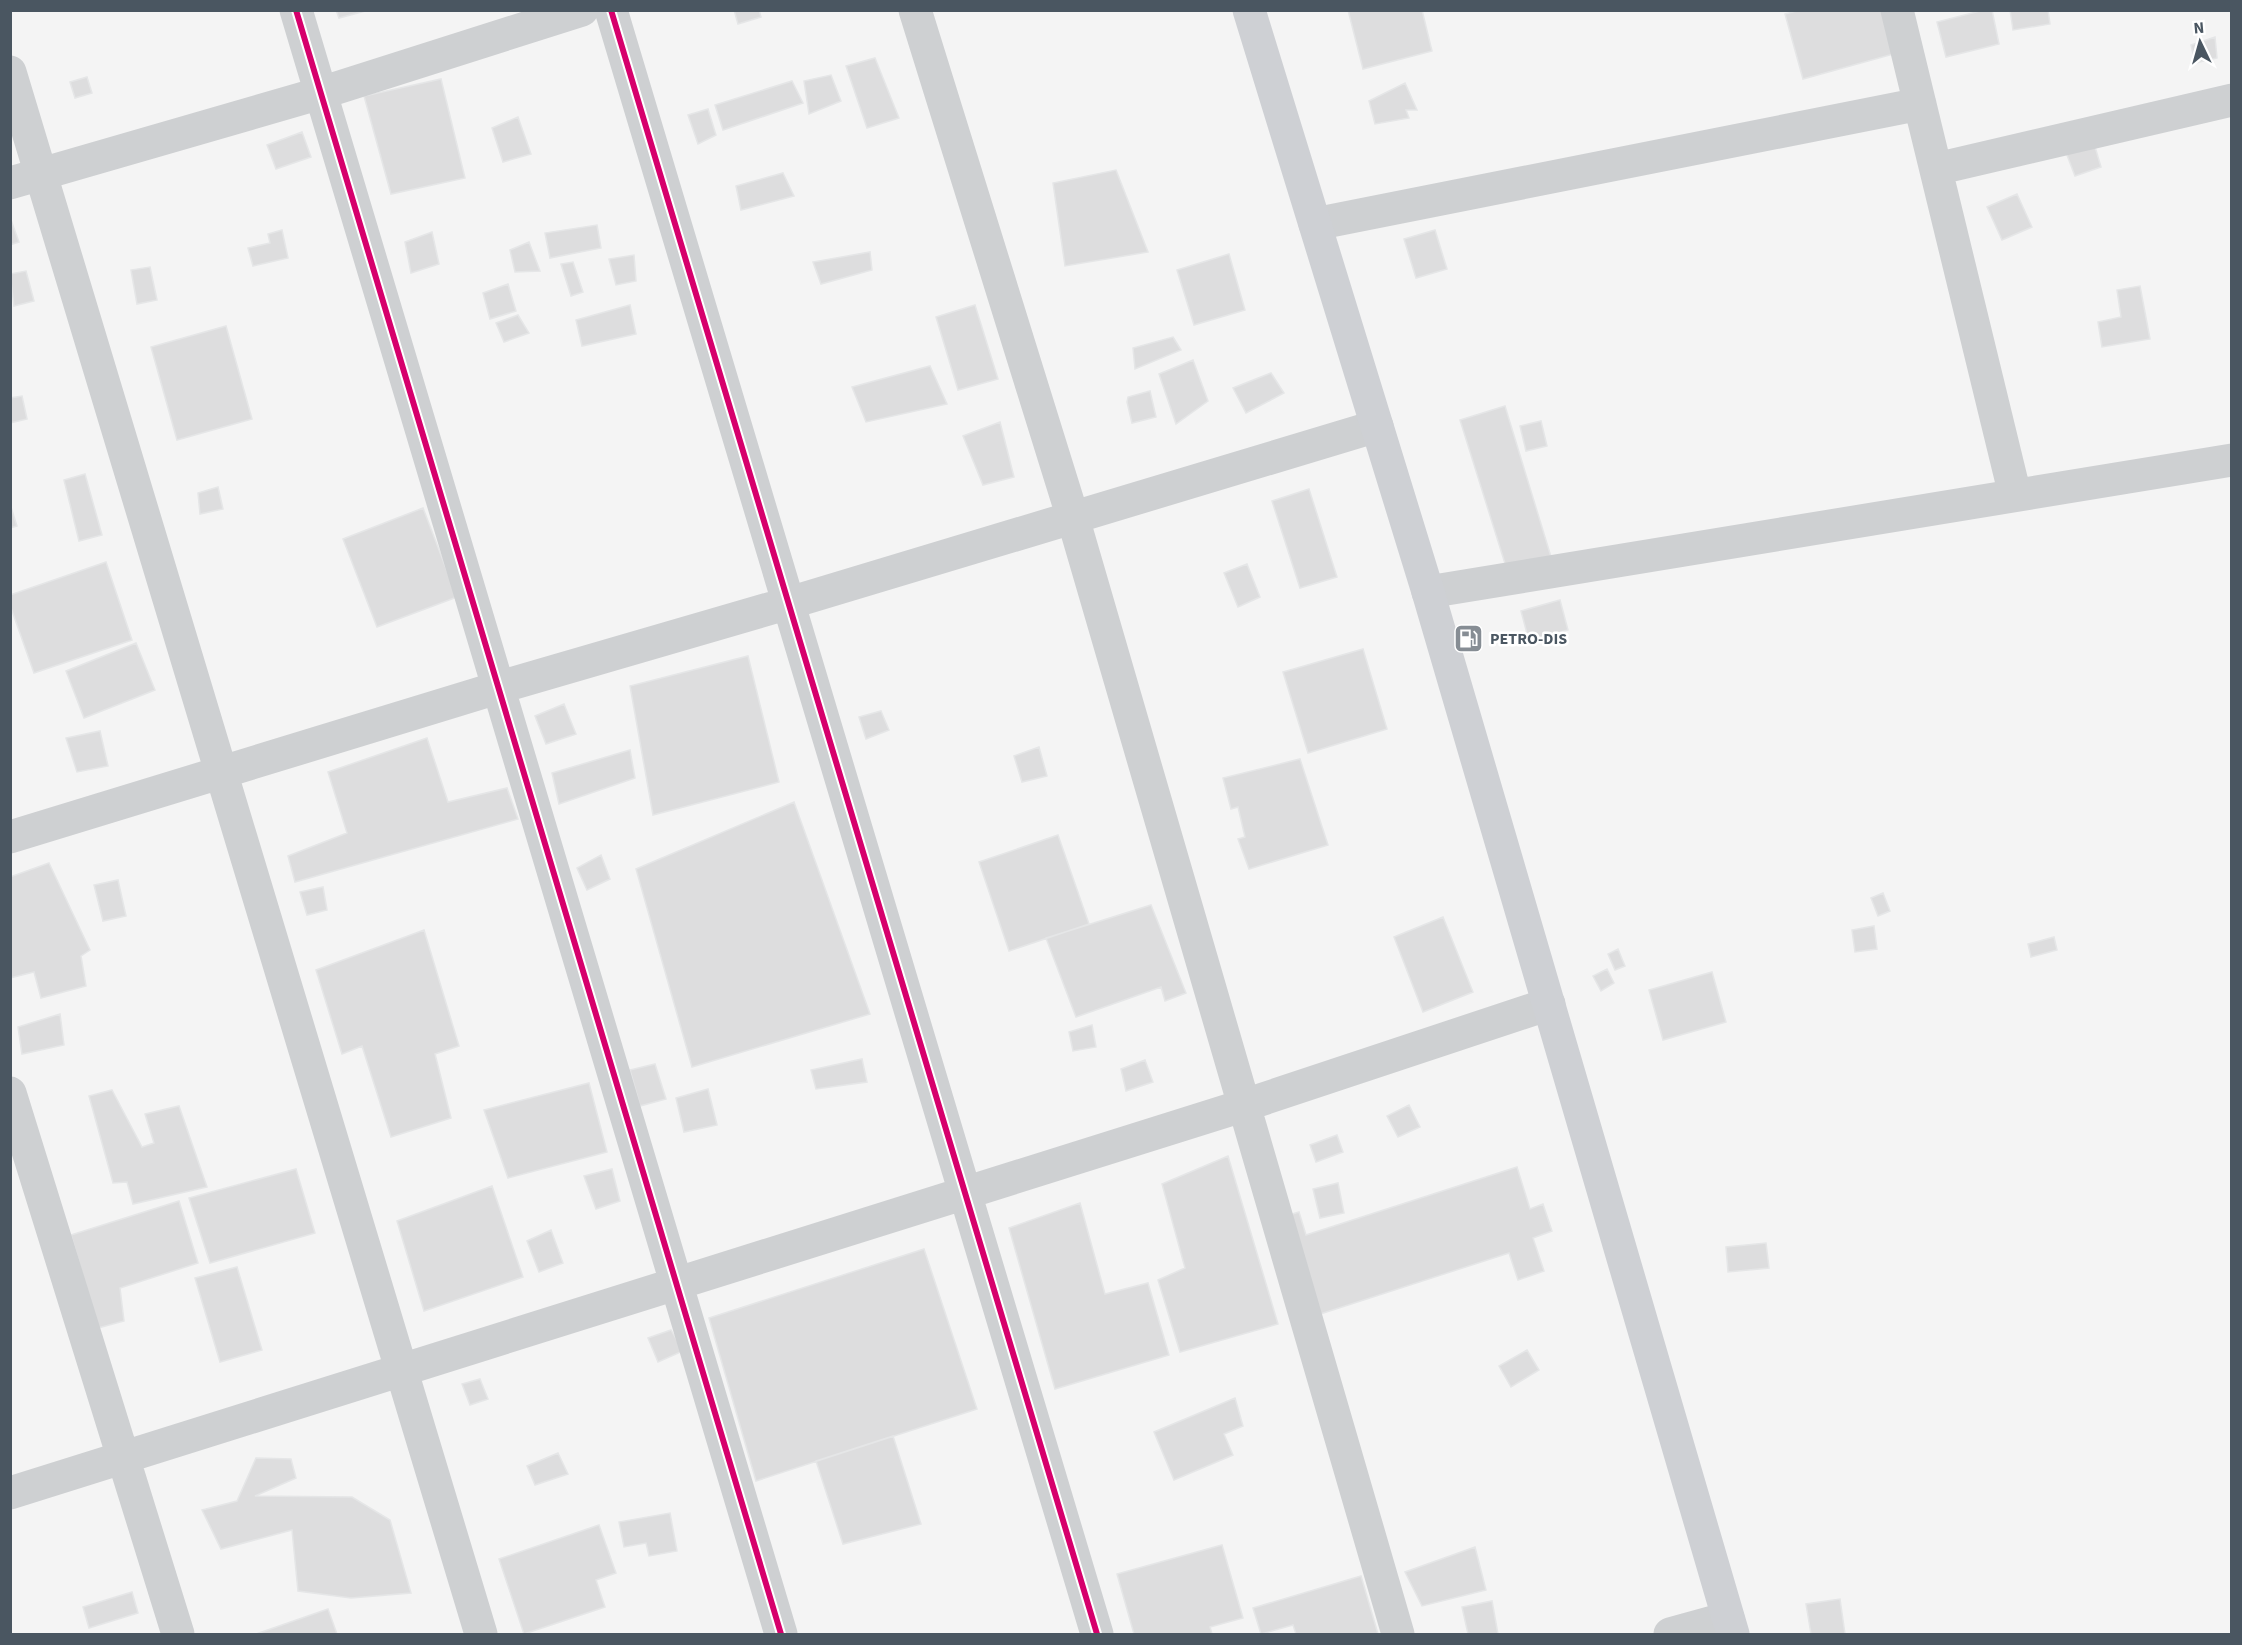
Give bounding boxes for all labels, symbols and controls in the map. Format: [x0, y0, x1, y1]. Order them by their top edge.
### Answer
north arrow [2170, 12, 2230, 72]
text: N [2193, 17, 2205, 39]
fuel station icon: PETRO-DIS [1453, 622, 1485, 654]
place label: PETRO-DIS [1490, 628, 1567, 650]

